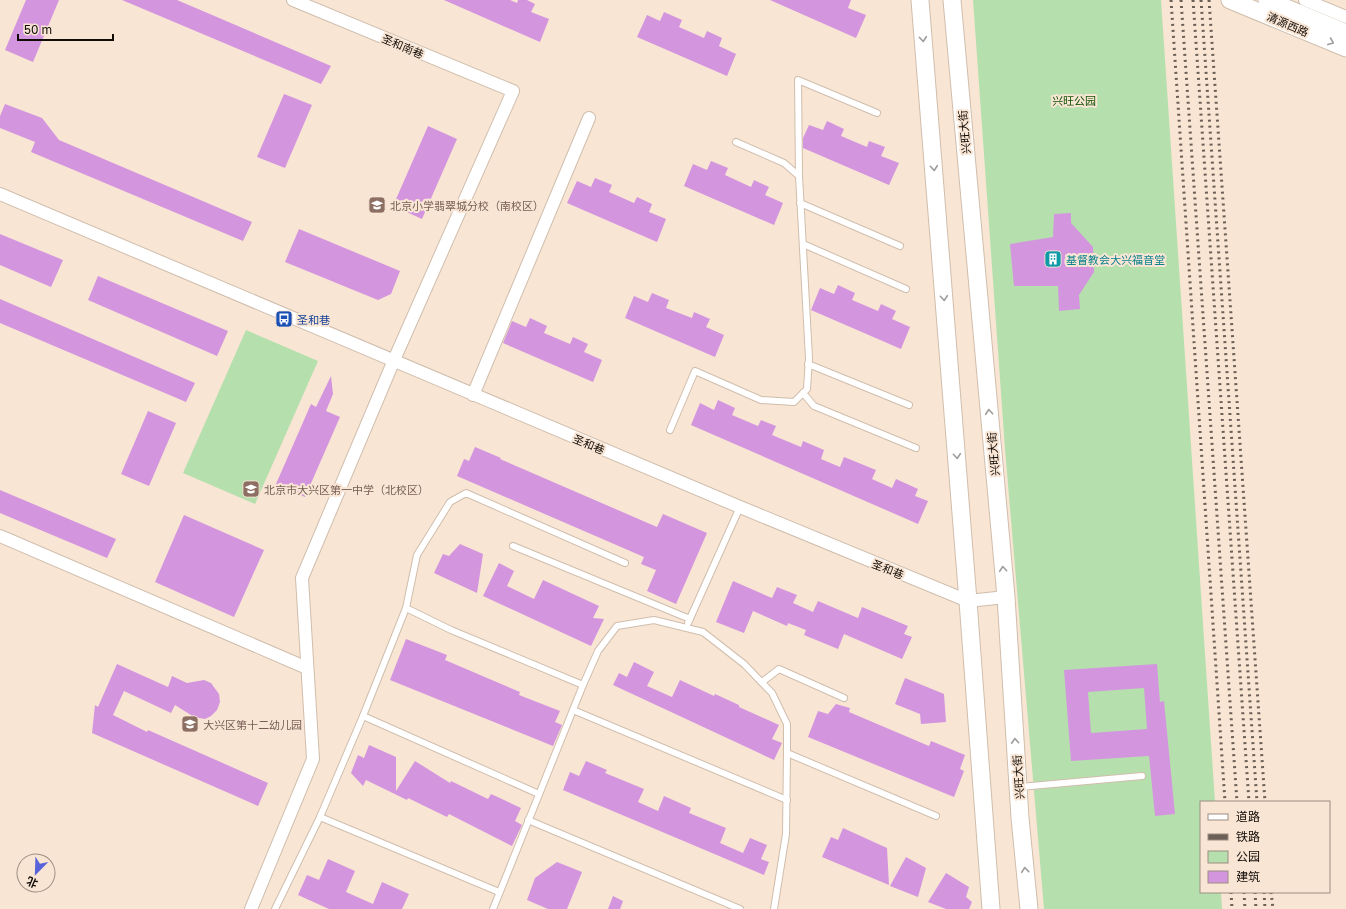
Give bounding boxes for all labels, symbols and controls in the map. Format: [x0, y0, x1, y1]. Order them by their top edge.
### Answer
street label: 清源西路 [1265, 9, 1311, 39]
scale bar [18, 16, 113, 42]
text: 50 m [24, 22, 52, 37]
street label: 圣和南巷 [380, 31, 426, 61]
one-way arrow [919, 36, 928, 42]
one-way arrow [1326, 37, 1334, 45]
park label: 兴旺公园 [1052, 94, 1096, 107]
street label: 兴旺大街 [956, 110, 972, 154]
one-way arrow [929, 165, 938, 171]
school or university icon: 北京小学翡翠城分校（南校区） [367, 195, 387, 215]
place label: 北京小学翡翠城分校（南校区） [390, 199, 544, 212]
building icon: 基督教会大兴福音堂 [1043, 249, 1063, 269]
place label: 基督教会大兴福音堂 [1066, 253, 1165, 266]
one-way arrow [940, 295, 949, 301]
bus stop icon: 圣和巷 [274, 309, 294, 329]
place label: 圣和巷 [297, 313, 330, 326]
one-way arrow [985, 409, 994, 415]
street label: 圣和巷 [571, 432, 607, 456]
street label: 兴旺大街 [985, 432, 1001, 476]
one-way arrow [952, 453, 961, 459]
school or university icon: 北京市大兴区第一中学（北校区） [241, 479, 261, 499]
place label: 北京市大兴区第一中学（北校区） [264, 483, 429, 496]
street label: 圣和巷 [870, 557, 906, 581]
one-way arrow [999, 566, 1008, 572]
school or university icon: 大兴区第十二幼儿园 [180, 714, 200, 734]
place label: 大兴区第十二幼儿园 [203, 718, 302, 731]
one-way arrow [1011, 738, 1020, 744]
street label: 兴旺大街 [1010, 755, 1026, 799]
legend [1200, 801, 1330, 893]
text: 道路 [1236, 809, 1260, 824]
text: 铁路 [1236, 829, 1260, 844]
text: 公园 [1236, 849, 1260, 864]
north arrow [16, 853, 56, 893]
one-way arrow [1021, 867, 1030, 873]
text: 建筑 [1236, 869, 1260, 884]
text: 北 [24, 875, 39, 891]

